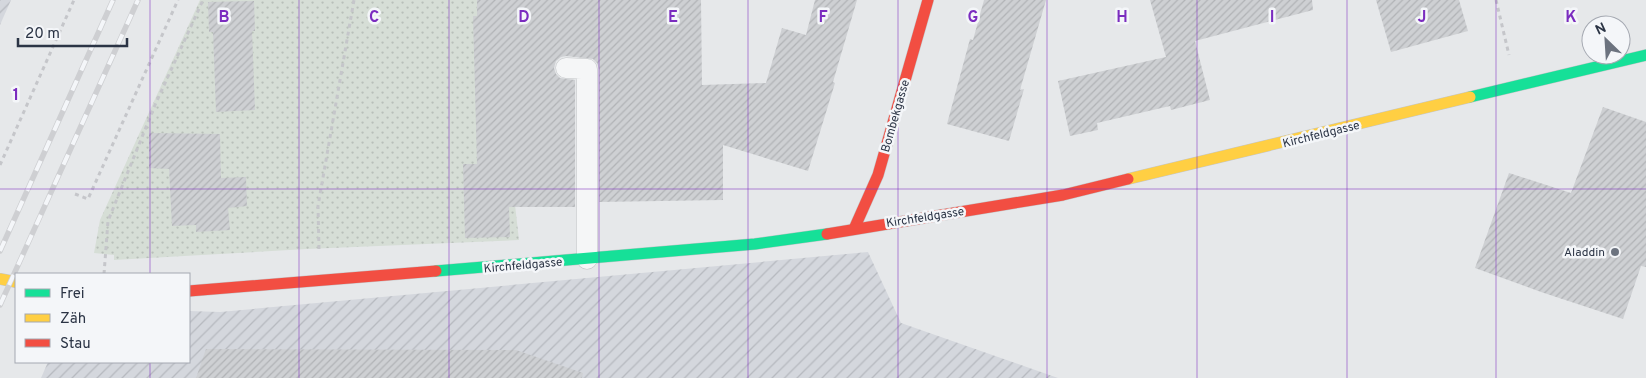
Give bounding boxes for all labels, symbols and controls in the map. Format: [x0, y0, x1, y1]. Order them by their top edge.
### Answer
text: B [218, 8, 230, 28]
text: C [369, 8, 379, 28]
text: D [518, 8, 530, 28]
text: E [668, 8, 678, 28]
text: F [818, 8, 828, 28]
text: G [968, 8, 978, 28]
text: H [1116, 8, 1128, 28]
text: I [1270, 8, 1274, 28]
text: J [1418, 8, 1426, 28]
text: K [1565, 8, 1577, 28]
scale bar [18, 15, 126, 47]
north arrow [1581, 15, 1631, 65]
text: N [1593, 20, 1609, 39]
text: 20 m [25, 25, 60, 44]
street label: Bombekgasse [878, 78, 914, 154]
text: 1 [13, 86, 19, 106]
street label: Kirchfeldgasse [1281, 118, 1361, 152]
street label: Kirchfeldgasse [885, 204, 965, 232]
place label: Aladdin [1564, 245, 1605, 261]
marker: Aladdin [1609, 246, 1621, 258]
street label: Kirchfeldgasse [483, 255, 563, 277]
legend [15, 273, 190, 363]
text: Frei [60, 285, 85, 304]
text: Zäh [60, 310, 86, 329]
text: Stau [60, 335, 91, 354]

